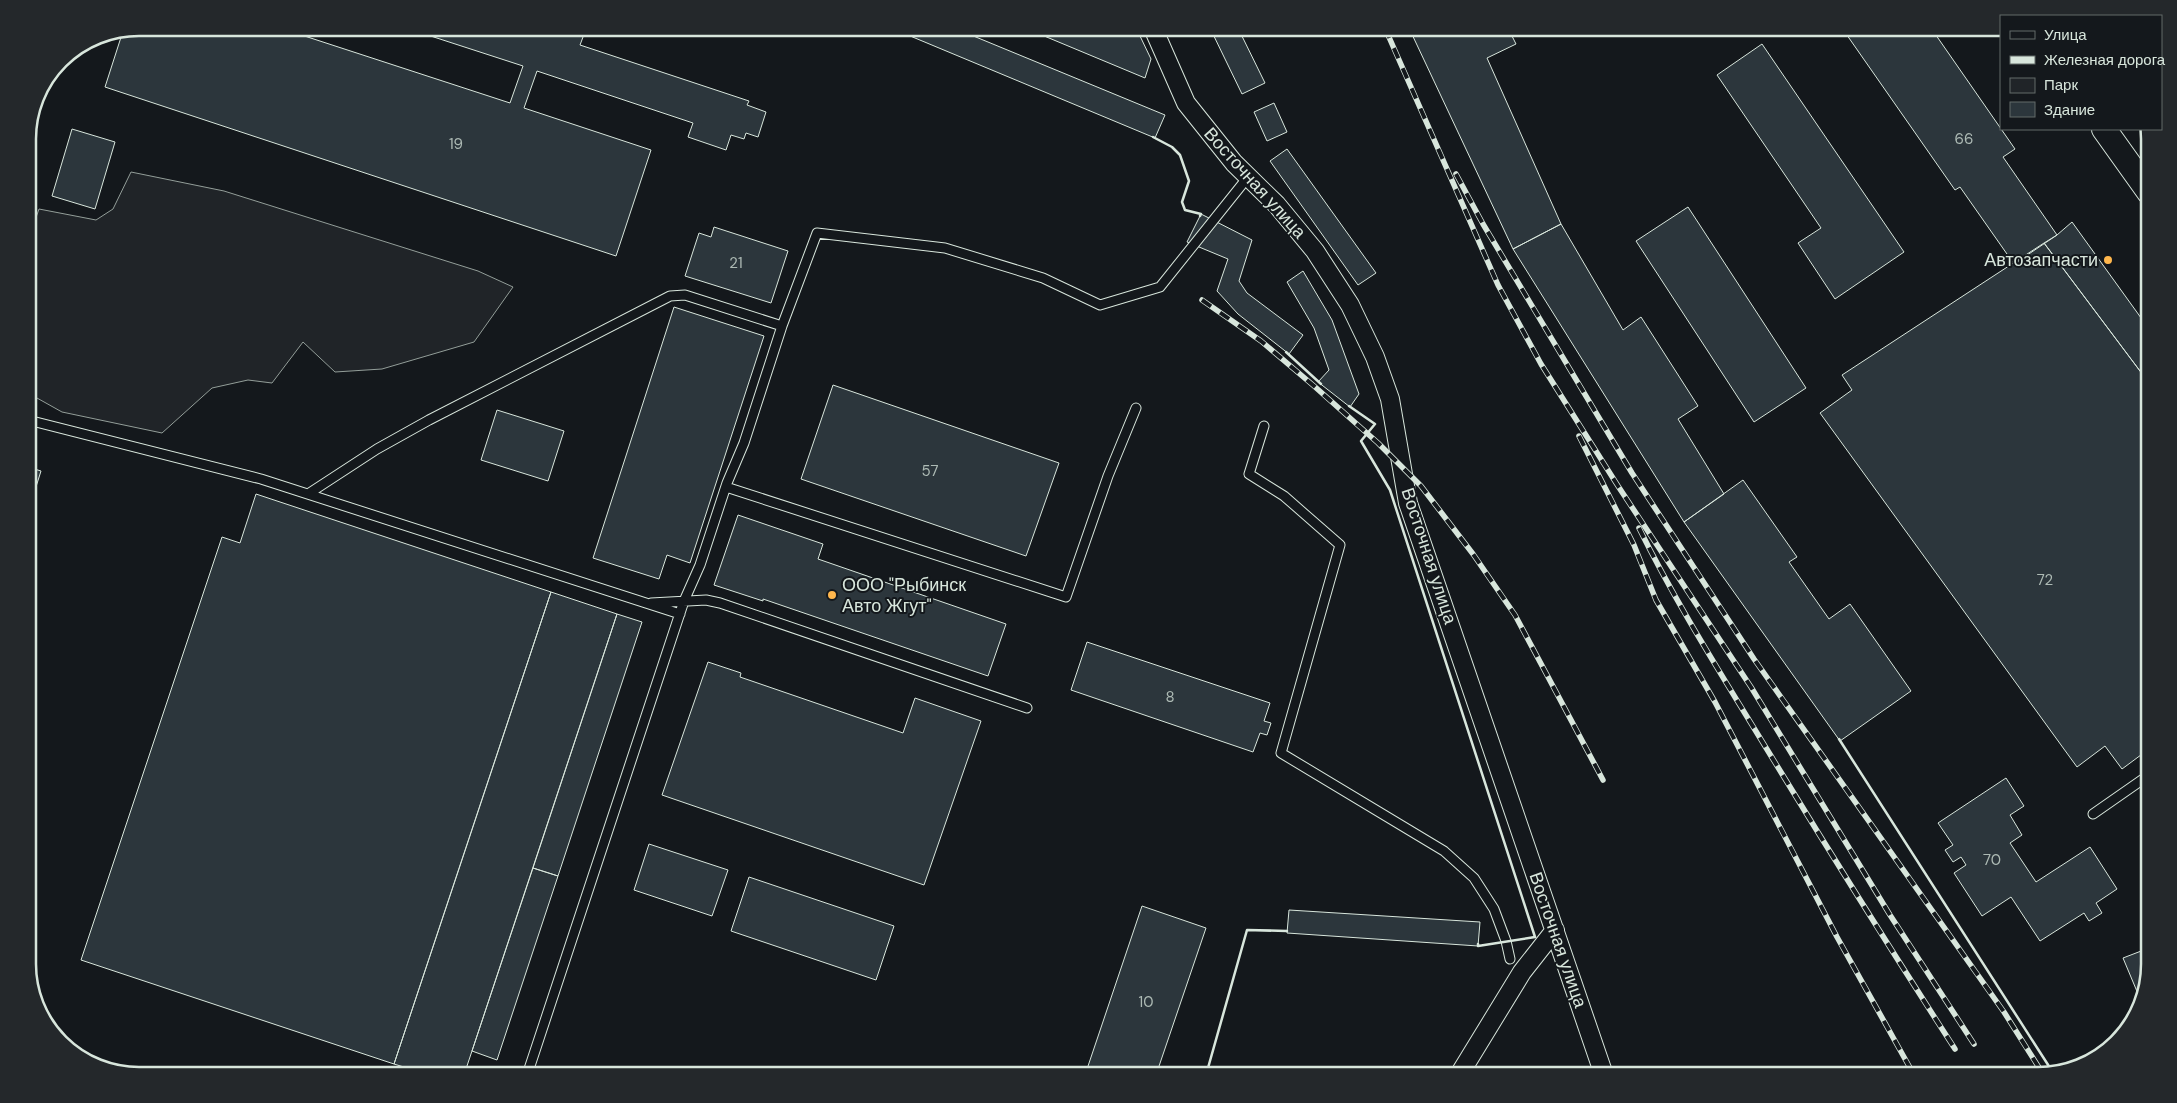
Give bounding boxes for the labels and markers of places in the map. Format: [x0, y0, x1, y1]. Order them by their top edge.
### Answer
place label: Автозапчасти [1984, 248, 2098, 272]
marker: Автозапчасти [2102, 254, 2114, 266]
place label: ООО "Рыбинск Авто Жгут" [842, 573, 966, 618]
marker: ООО "Рыбинск Авто Жгут" [826, 589, 838, 601]

